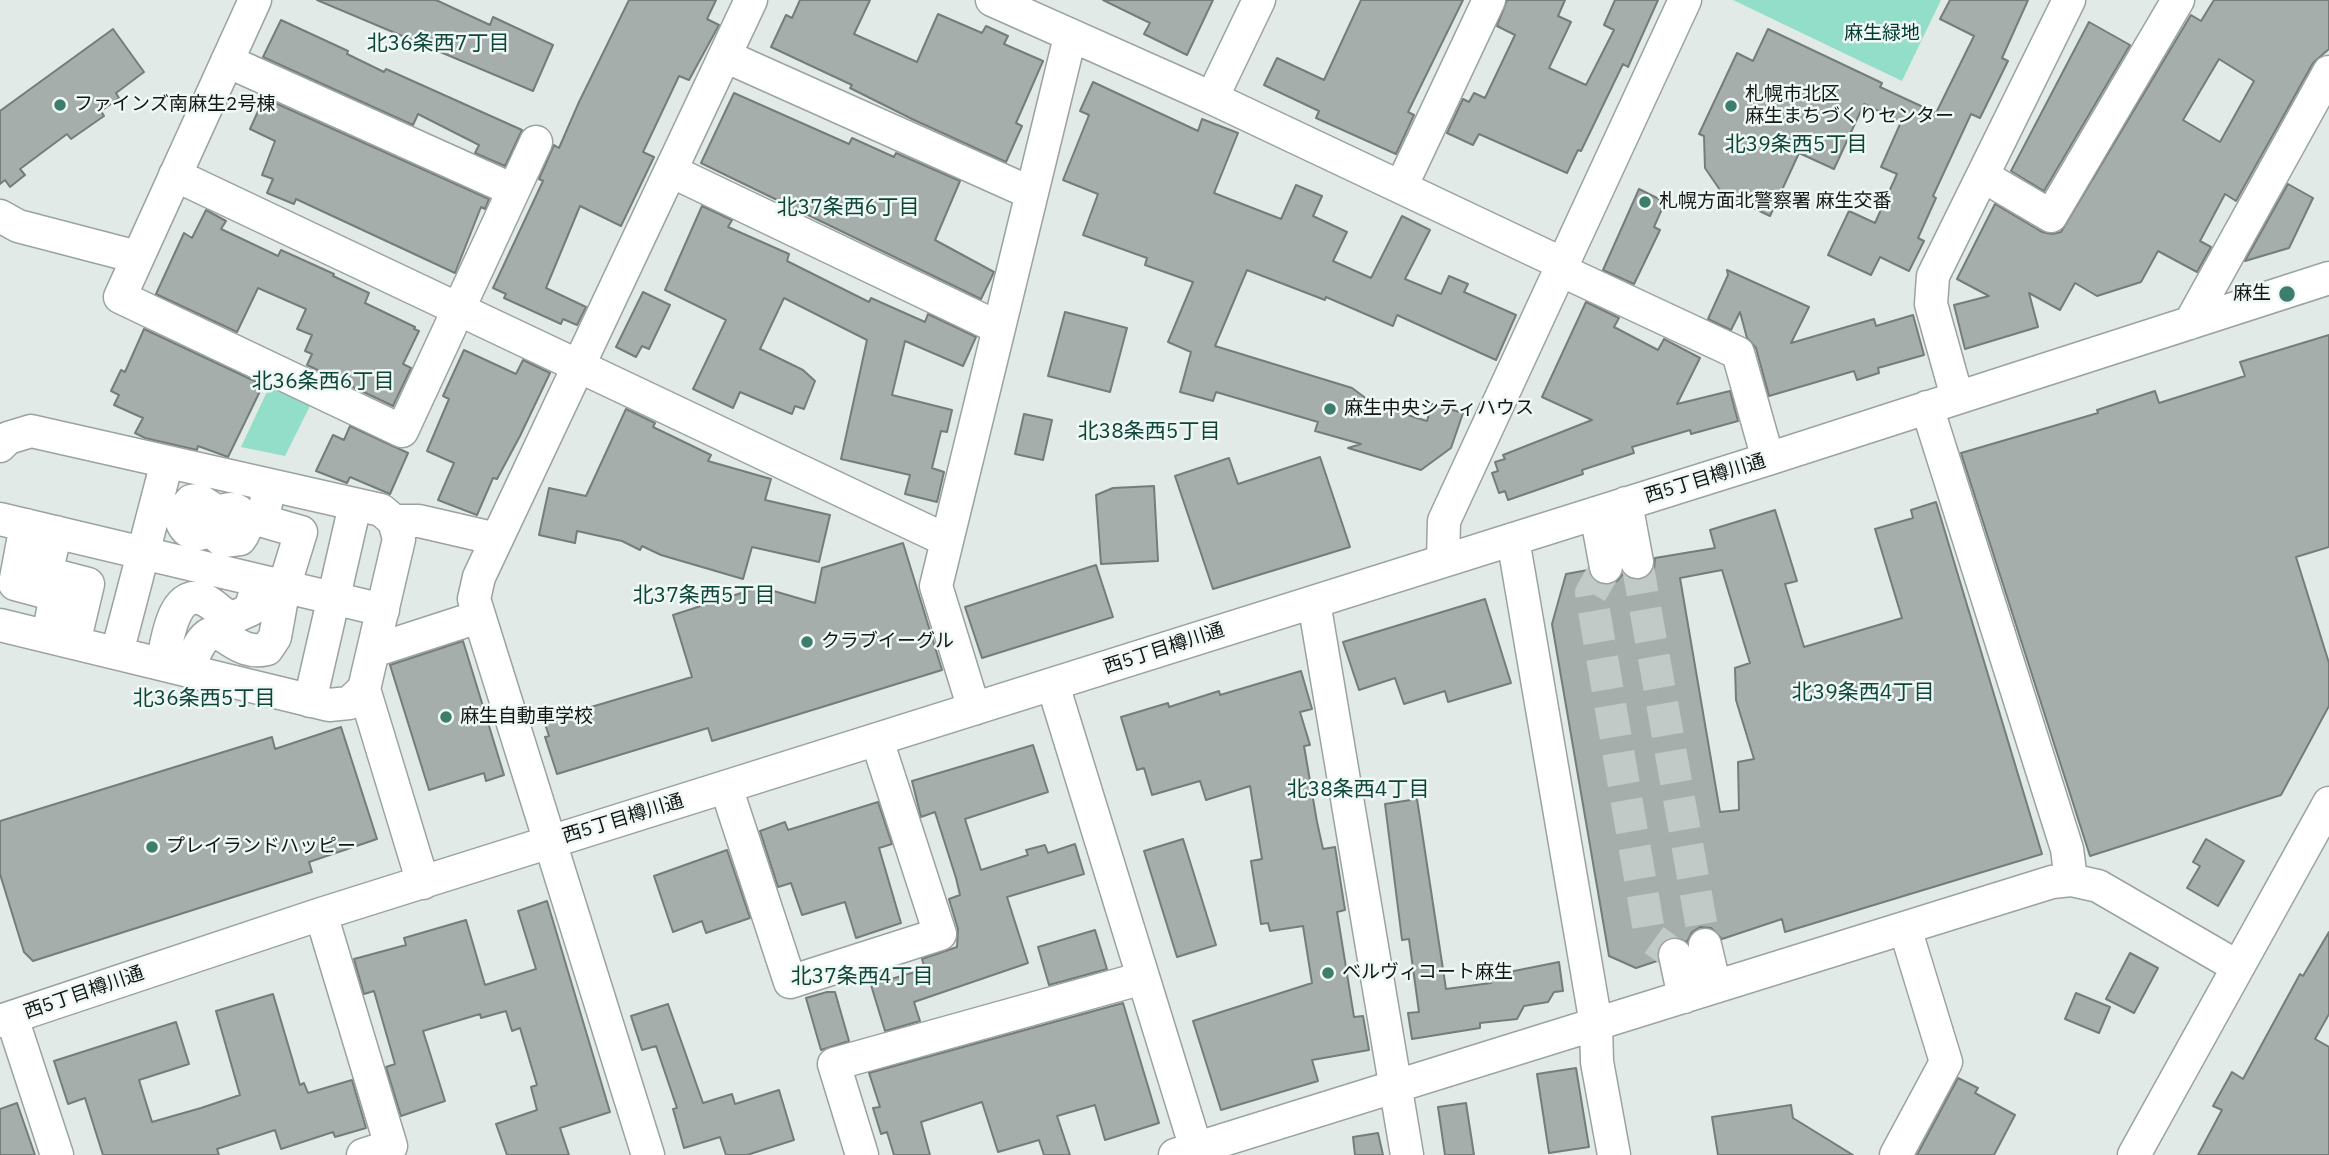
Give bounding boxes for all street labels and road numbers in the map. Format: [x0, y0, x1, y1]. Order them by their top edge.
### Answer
street label: 西5丁目樽川通 [1642, 450, 1768, 508]
street label: 西5丁目樽川通 [1101, 619, 1227, 679]
street label: 西5丁目樽川通 [560, 790, 686, 848]
street label: 西5丁目樽川通 [21, 962, 147, 1024]

